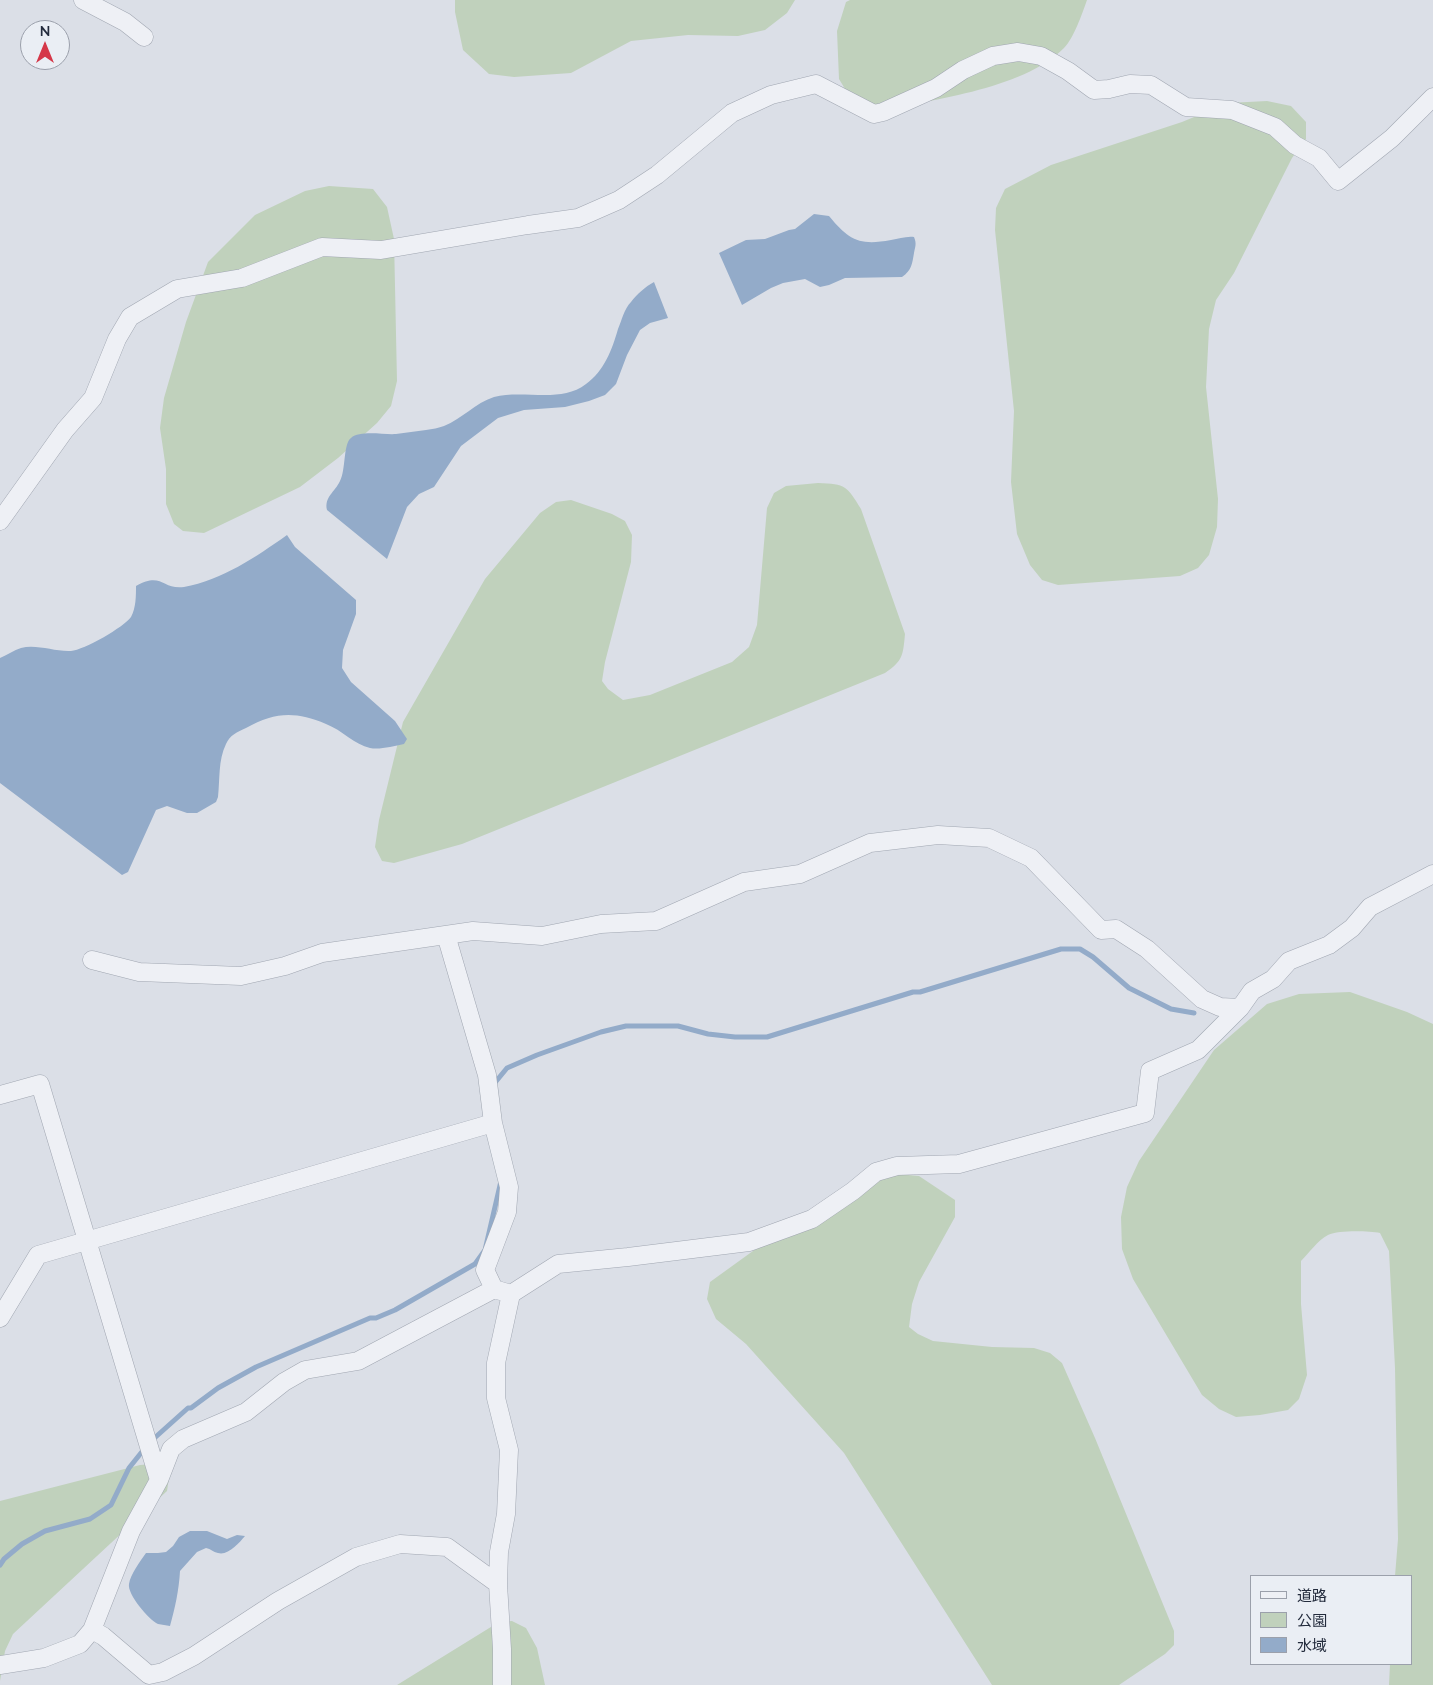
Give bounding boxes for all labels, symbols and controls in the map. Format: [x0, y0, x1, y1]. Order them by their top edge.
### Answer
north arrow [20, 20, 70, 70]
text: N [40, 22, 50, 40]
legend [1250, 1575, 1413, 1665]
text: 道路 [1297, 1586, 1327, 1605]
text: 公園 [1297, 1611, 1327, 1630]
text: 水域 [1297, 1636, 1327, 1655]

